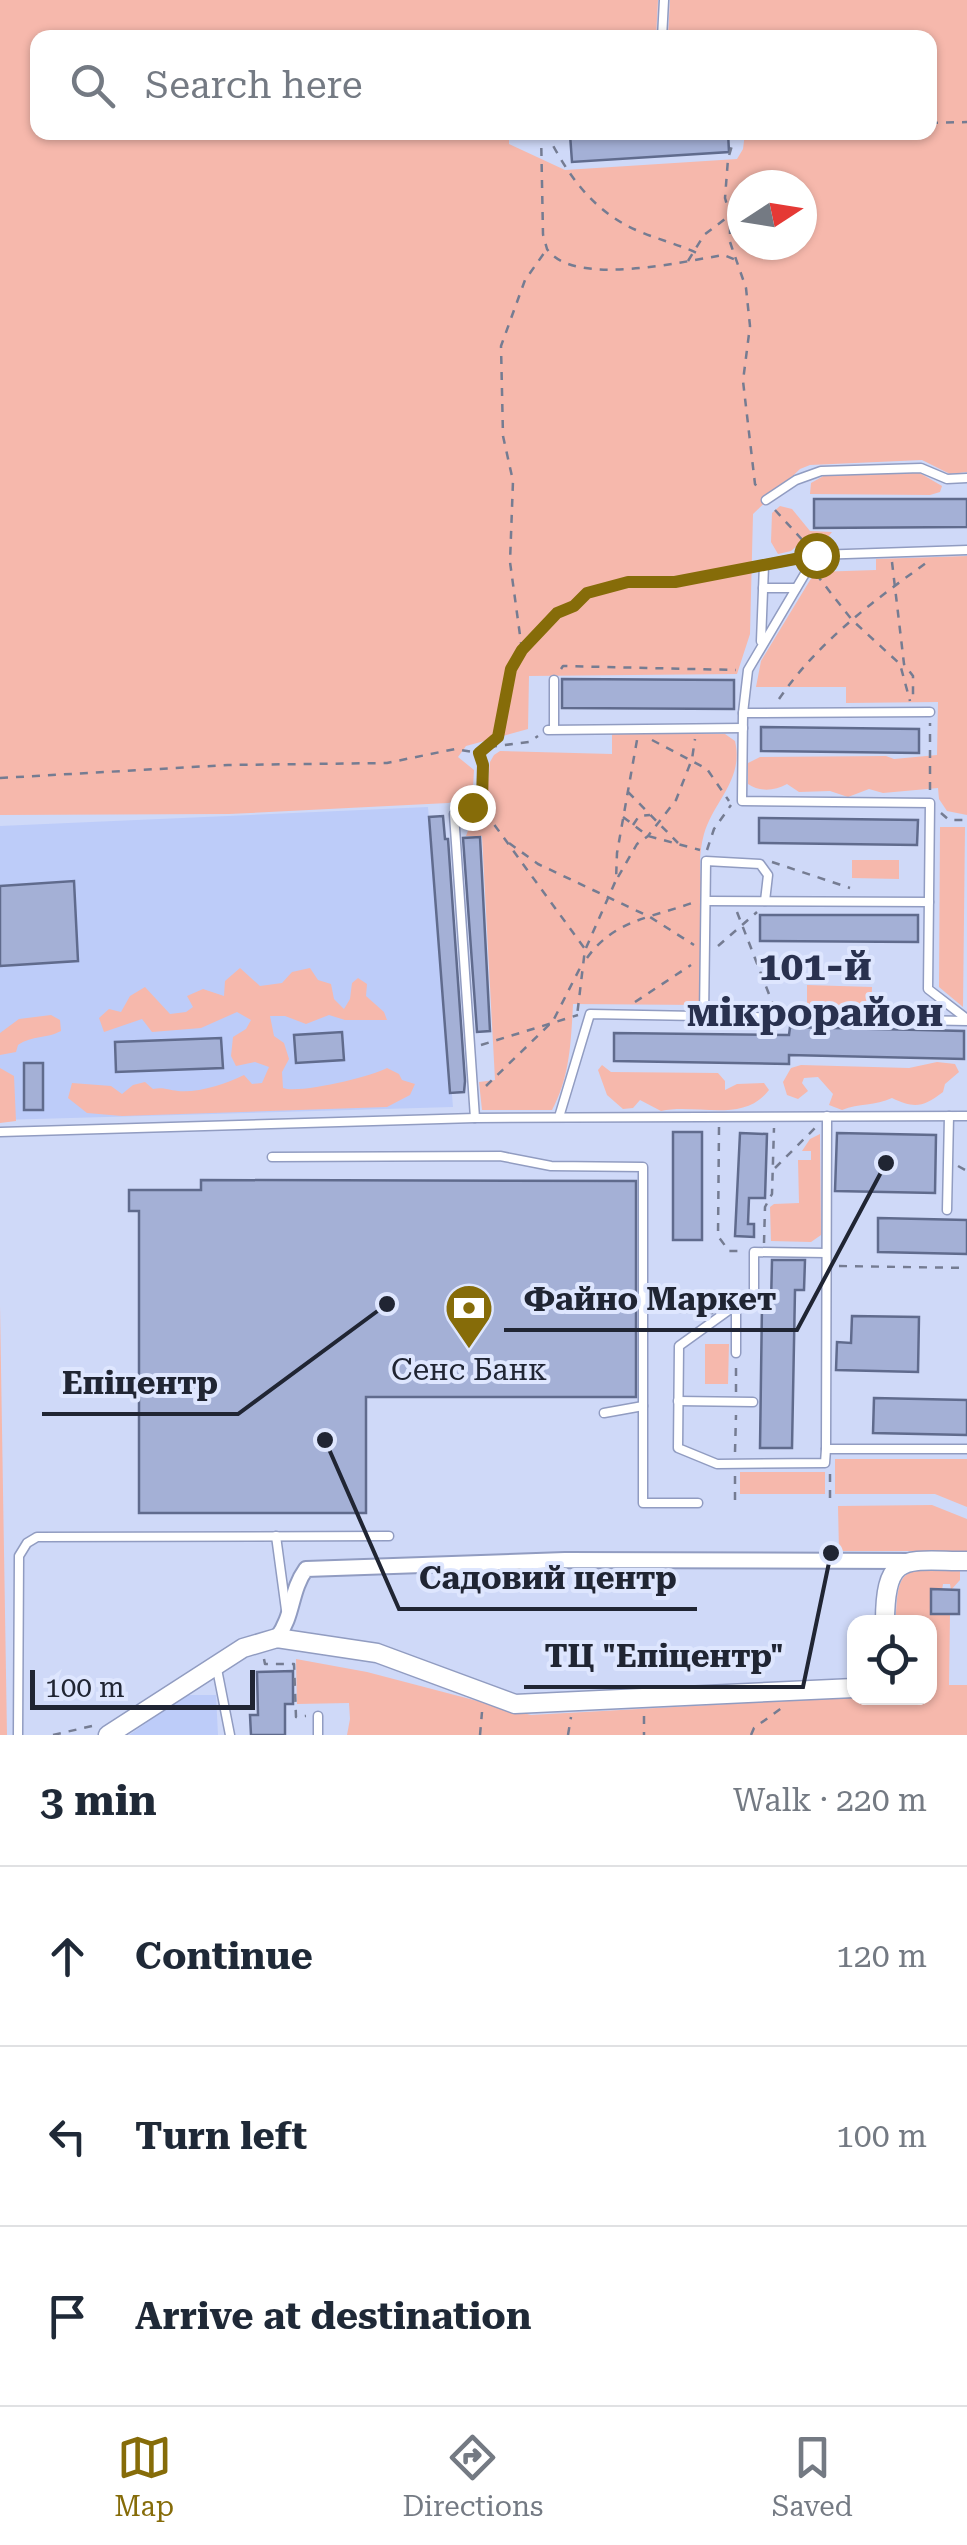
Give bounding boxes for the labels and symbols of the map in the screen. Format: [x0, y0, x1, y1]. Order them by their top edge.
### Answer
north arrow [727, 170, 817, 260]
route start [794, 533, 840, 579]
route end [450, 785, 496, 831]
district label: 101-й мікрорайон [687, 943, 943, 1036]
callout: Файно Маркет [504, 1268, 797, 1330]
text: Файно Маркет [524, 1280, 776, 1318]
bank icon: Сенс Банк [443, 1282, 495, 1350]
callout: Епіцентр [42, 1352, 238, 1414]
place label: Сенс Банк [391, 1352, 547, 1387]
text: Епіцентр [62, 1364, 218, 1402]
callout: Садовий центр [399, 1547, 697, 1609]
text: Садовий центр [419, 1559, 677, 1597]
callout: ТЦ "Епіцентр" [524, 1625, 803, 1687]
text: ТЦ "Епіцентр" [544, 1637, 784, 1675]
scale bar [30, 1665, 255, 1710]

